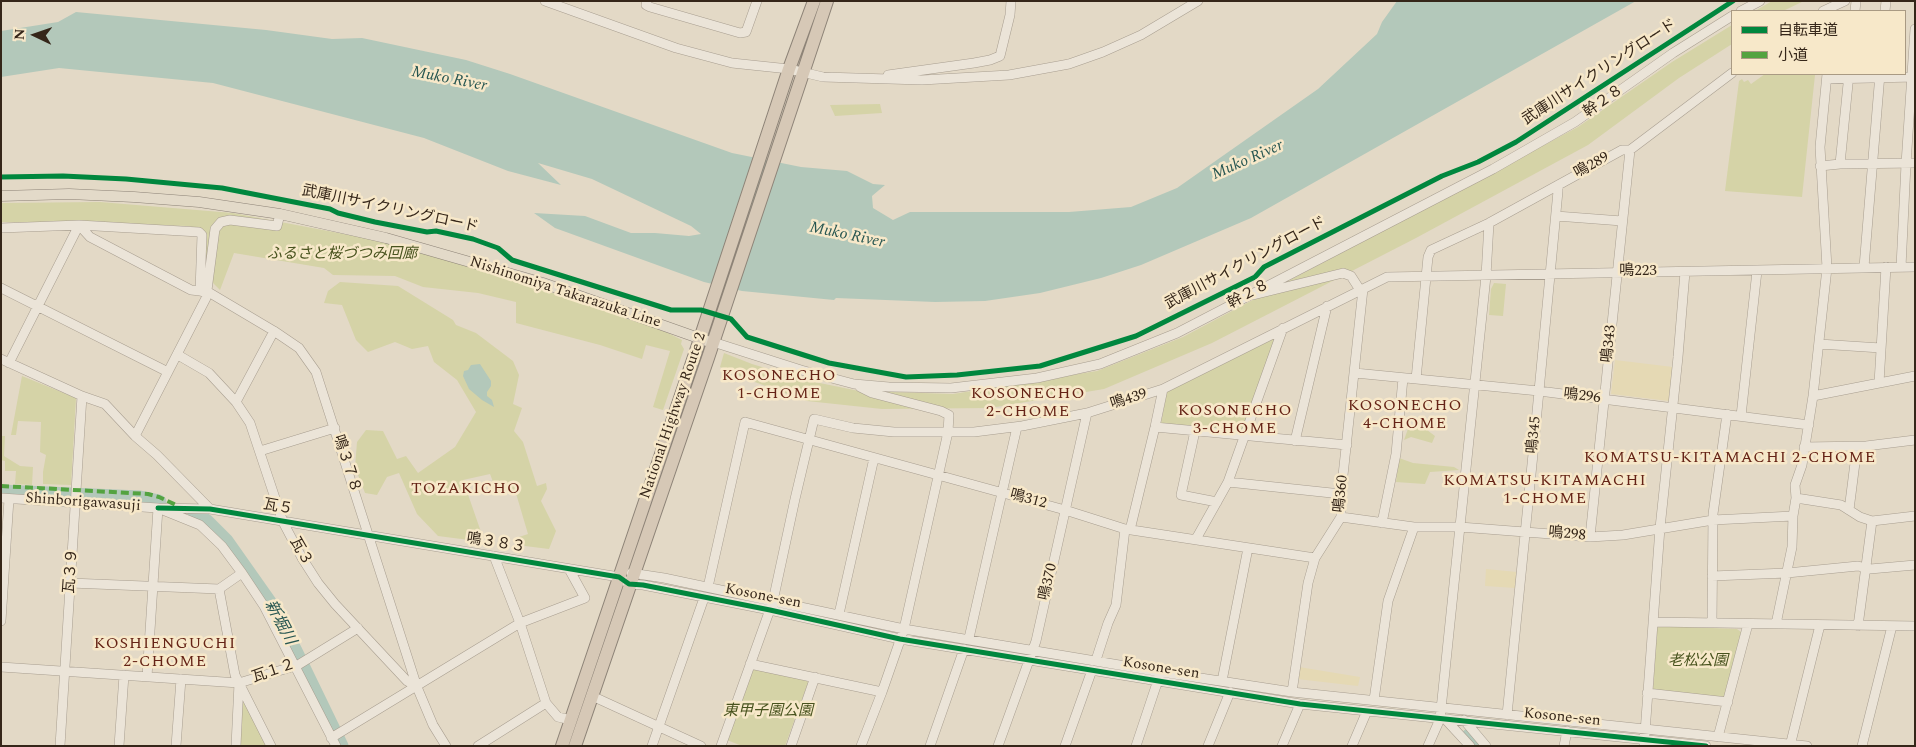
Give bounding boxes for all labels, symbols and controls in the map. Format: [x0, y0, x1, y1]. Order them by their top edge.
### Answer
north arrow [10, 10, 60, 60]
legend [1731, 10, 1906, 75]
street label: 武庫川サイクリングロード [1520, 16, 1680, 130]
text: 自転車道 [1778, 19, 1838, 42]
text: N [9, 28, 30, 40]
text: 小道 [1778, 44, 1808, 67]
water label: Muko River [410, 63, 488, 97]
street label: 幹２８ [1580, 82, 1628, 122]
water label: Muko River [1209, 137, 1287, 185]
street label: 鳴289 [1571, 149, 1613, 183]
street label: 武庫川サイクリングロード [300, 182, 480, 238]
street label: 武庫川サイクリングロード [1162, 214, 1330, 314]
water label: Muko River [808, 219, 886, 253]
park label: ふるさと桜づつみ回廊 [267, 246, 417, 264]
street label: Nishinomiya Takarazuka Line [467, 254, 663, 332]
street label: 鳴223 [1619, 263, 1657, 281]
street label: 幹２８ [1225, 276, 1273, 314]
street label: 鳴343 [1599, 324, 1621, 364]
street label: National Highway Route 2 [637, 331, 711, 501]
district label: KOSONECHO 1-CHOME [721, 367, 837, 405]
district label: KOSONECHO 2-CHOME [970, 385, 1086, 423]
street label: 鳴439 [1108, 386, 1150, 414]
street label: 鳴296 [1562, 386, 1602, 408]
district label: KOSONECHO 4-CHOME [1347, 397, 1463, 435]
district label: KOSONECHO 3-CHOME [1177, 402, 1293, 440]
street label: 鳴345 [1524, 416, 1546, 454]
street label: 鳴３７８ [328, 433, 364, 495]
district label: KOMATSU-KITAMACHI 2-CHOME [1581, 449, 1879, 469]
district label: KOMATSU-KITAMACHI 1-CHOME [1441, 472, 1649, 510]
street label: 鳴360 [1331, 474, 1353, 514]
district label: TOZAKICHO [410, 480, 522, 500]
street label: 鳴312 [1008, 486, 1048, 514]
street label: Shinborigawasuji [25, 490, 141, 516]
street label: 瓦５ [262, 497, 294, 519]
street label: 鳴298 [1548, 524, 1586, 546]
street label: 鳴３８３ [465, 530, 527, 558]
street label: 瓦３ [285, 535, 315, 569]
street label: 瓦３９ [61, 548, 83, 594]
street label: 鳴370 [1036, 562, 1062, 602]
street label: Kosone-sen [723, 581, 803, 613]
water label: 新堀川 [259, 597, 299, 649]
district label: KOSHIENGUCHI 2-CHOME [92, 635, 238, 673]
park label: 老松公園 [1668, 653, 1728, 671]
street label: Kosone-sen [1121, 654, 1201, 684]
street label: 瓦１２ [250, 656, 298, 688]
park label: 東甲子園公園 [723, 703, 813, 721]
street label: Kosone-sen [1523, 705, 1601, 731]

